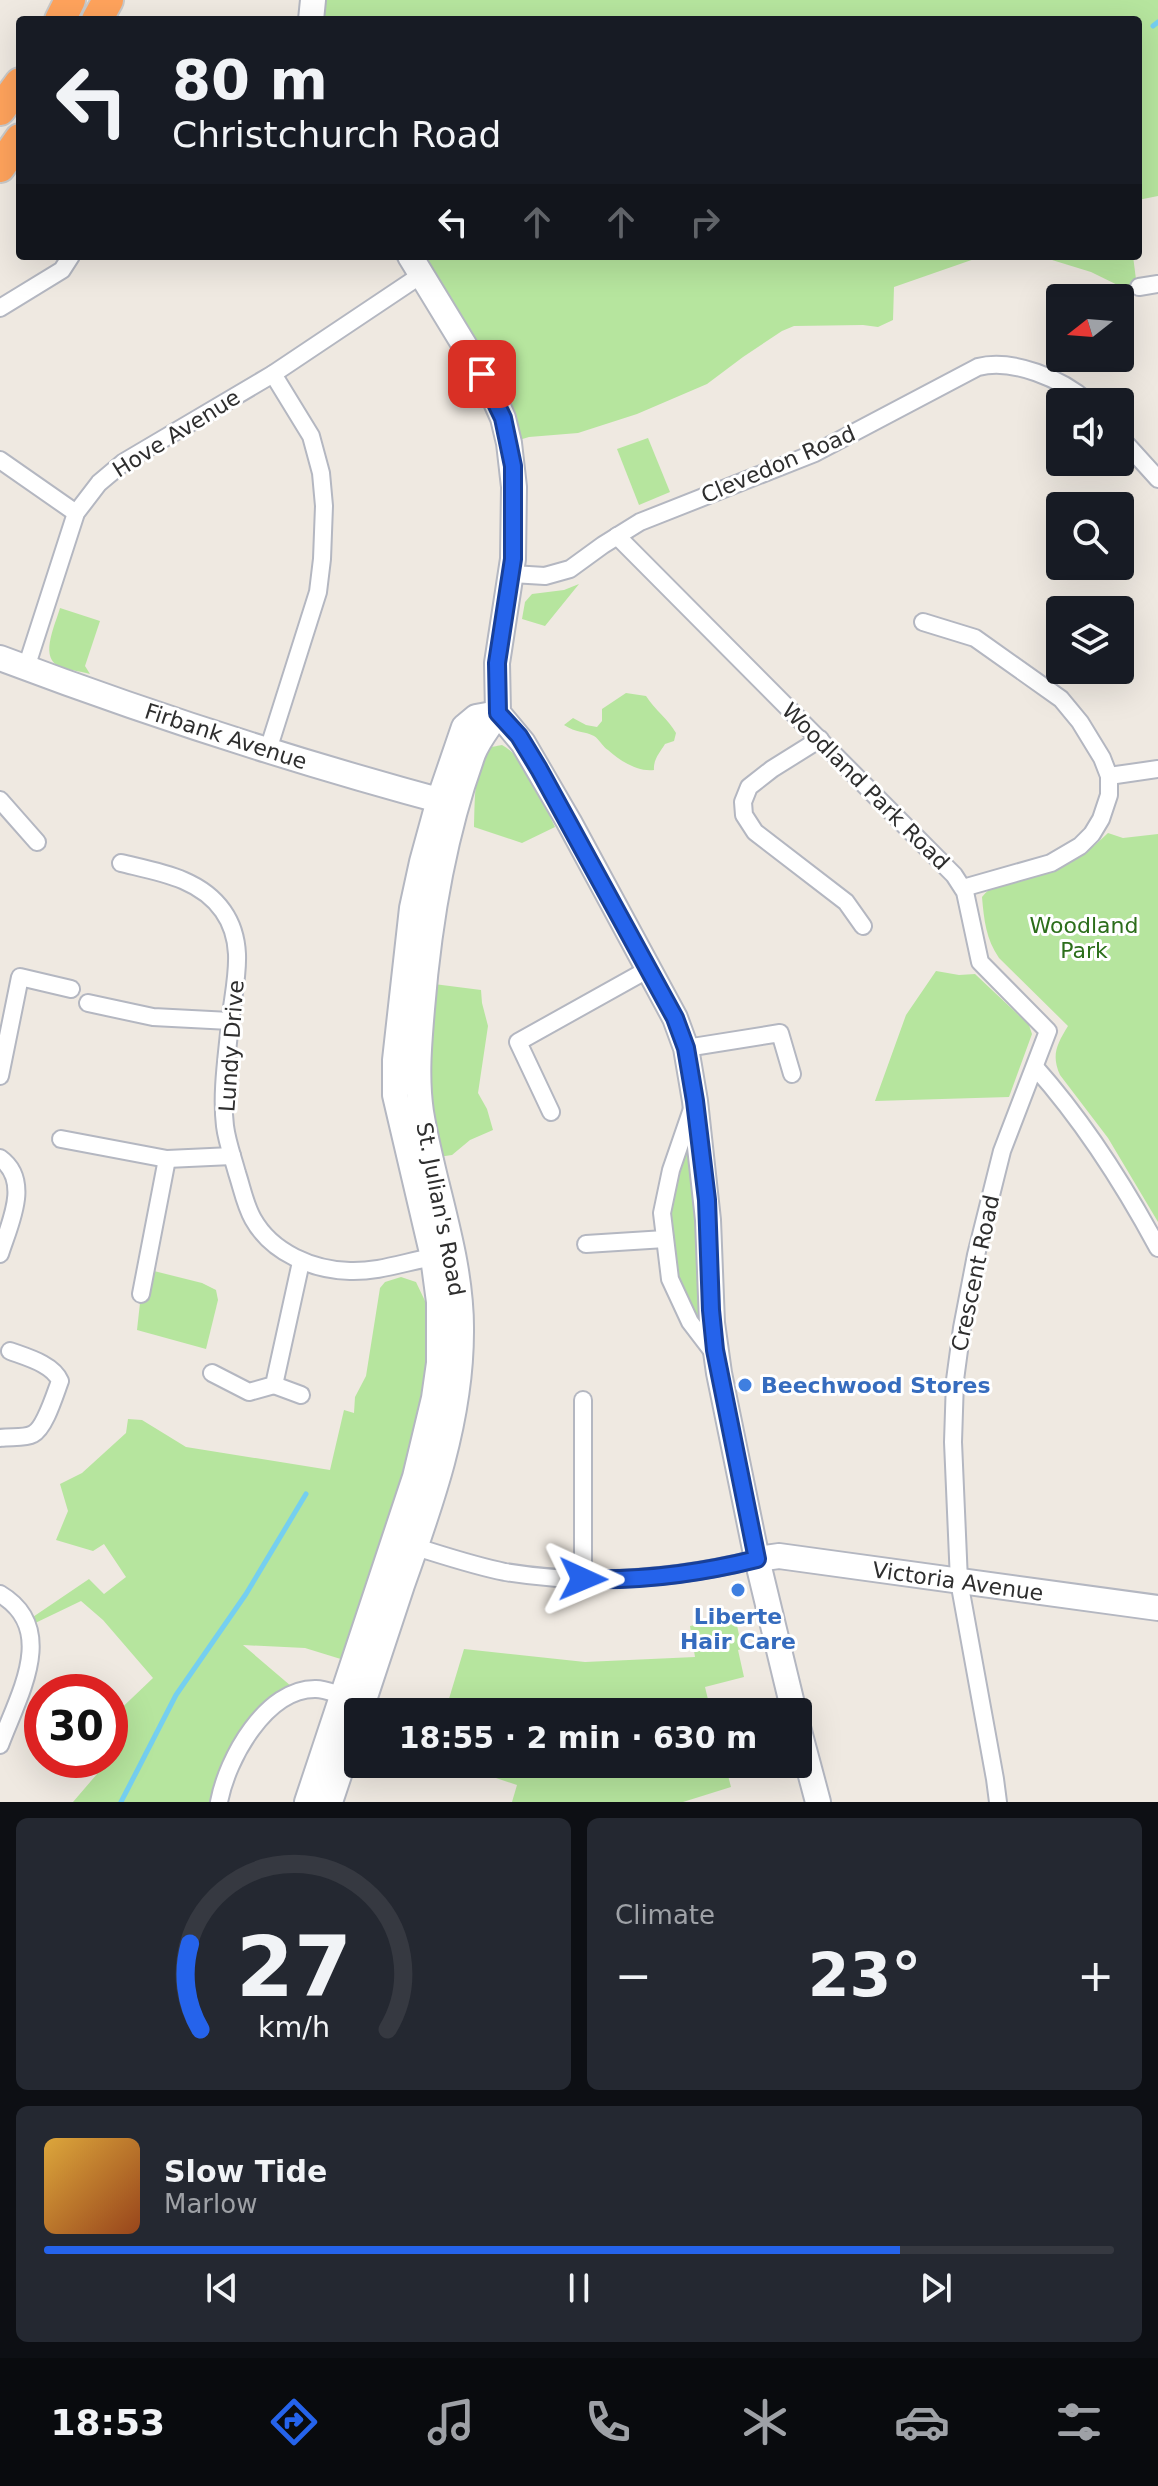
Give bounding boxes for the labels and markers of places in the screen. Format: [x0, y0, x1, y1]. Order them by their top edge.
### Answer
pin [448, 340, 516, 408]
place label: Beechwood Stores [761, 1373, 991, 1398]
marker: Beechwood Stores [736, 1376, 754, 1394]
marker: Liberte Hair Care [729, 1581, 747, 1599]
place label: Liberte Hair Care [680, 1604, 796, 1654]

